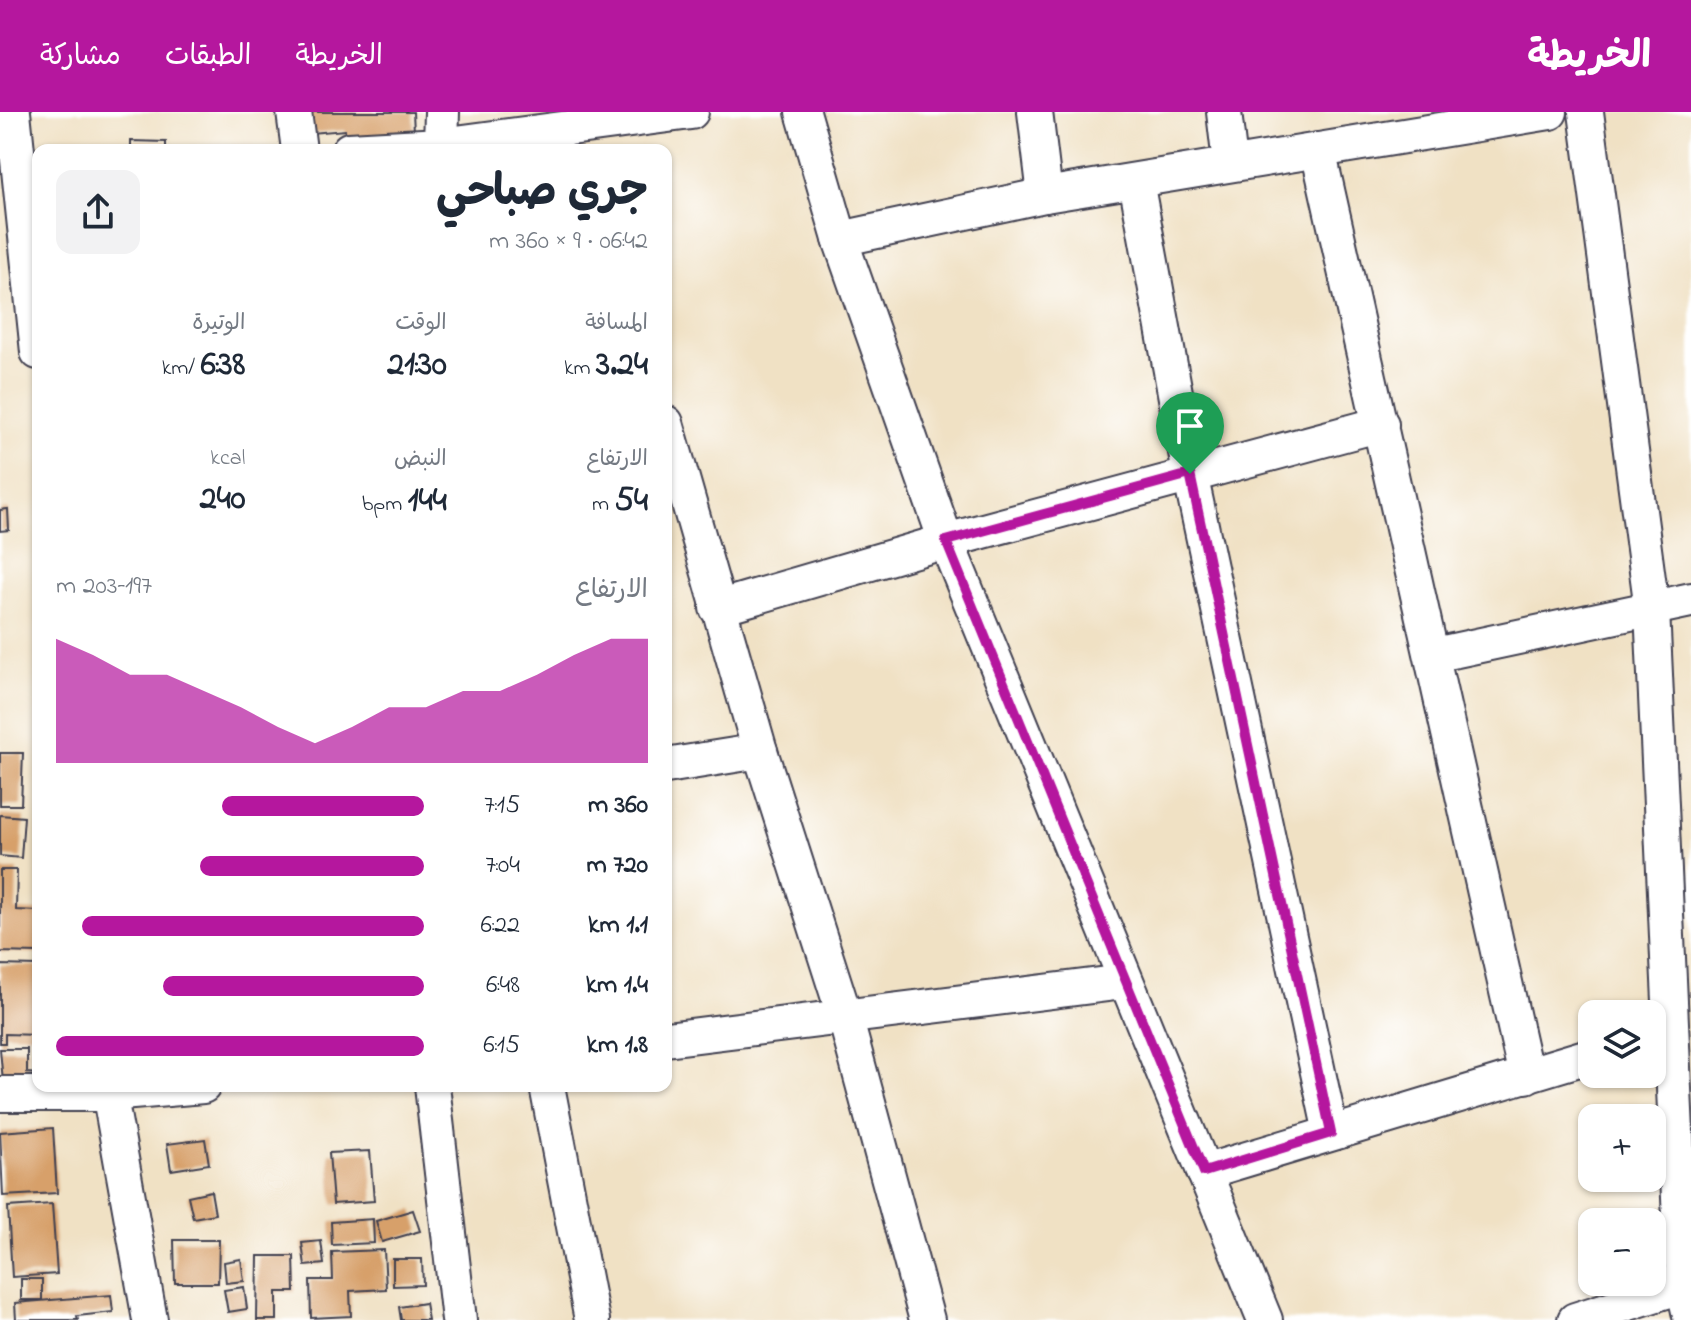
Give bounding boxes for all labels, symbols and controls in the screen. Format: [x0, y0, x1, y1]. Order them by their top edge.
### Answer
text: الخريطة [1527, 30, 1651, 86]
text: مشاركة [40, 37, 121, 78]
text: الطبقات [165, 37, 251, 78]
text: الخريطة [295, 37, 383, 78]
text: جري صباحي [436, 161, 648, 225]
button: share [56, 170, 140, 254]
text: 06:42 · 9 × 360 m [489, 223, 648, 261]
text: الوتيرة [192, 308, 245, 340]
text: الوقت [395, 308, 447, 340]
text: المسافة [585, 308, 648, 340]
text: 6:38 [201, 341, 245, 391]
text: 21:30 [387, 341, 447, 391]
text: 3.24 [596, 341, 648, 391]
text: /km [162, 353, 201, 385]
text: km [564, 353, 596, 385]
pin [1156, 392, 1224, 474]
icon: arrive [1168, 404, 1212, 448]
text: kcal [210, 443, 245, 475]
text: النبض [394, 444, 447, 476]
text: الارتفاع [586, 444, 648, 476]
text: 240 [200, 475, 245, 525]
text: 144 [408, 477, 447, 527]
text: 54 [615, 477, 648, 527]
text: bpm [362, 489, 408, 521]
text: m [592, 489, 615, 521]
text: 197–203 m [56, 568, 152, 606]
text: الارتفاع [575, 572, 648, 610]
text: 7:15 [484, 787, 520, 825]
text: 360 m [588, 787, 648, 825]
text: 7:04 [485, 847, 520, 885]
text: 720 m [586, 847, 648, 885]
text: 6:22 [481, 907, 520, 945]
text: 1.1 km [588, 907, 648, 945]
text: 6:48 [486, 967, 520, 1005]
text: 1.4 km [586, 967, 648, 1005]
map controls [1578, 1000, 1666, 1296]
button: layers [1578, 1000, 1666, 1088]
text: 6:15 [483, 1027, 520, 1065]
text: 1.8 km [587, 1027, 648, 1065]
button: + [1578, 1104, 1666, 1192]
button: − [1578, 1208, 1666, 1296]

